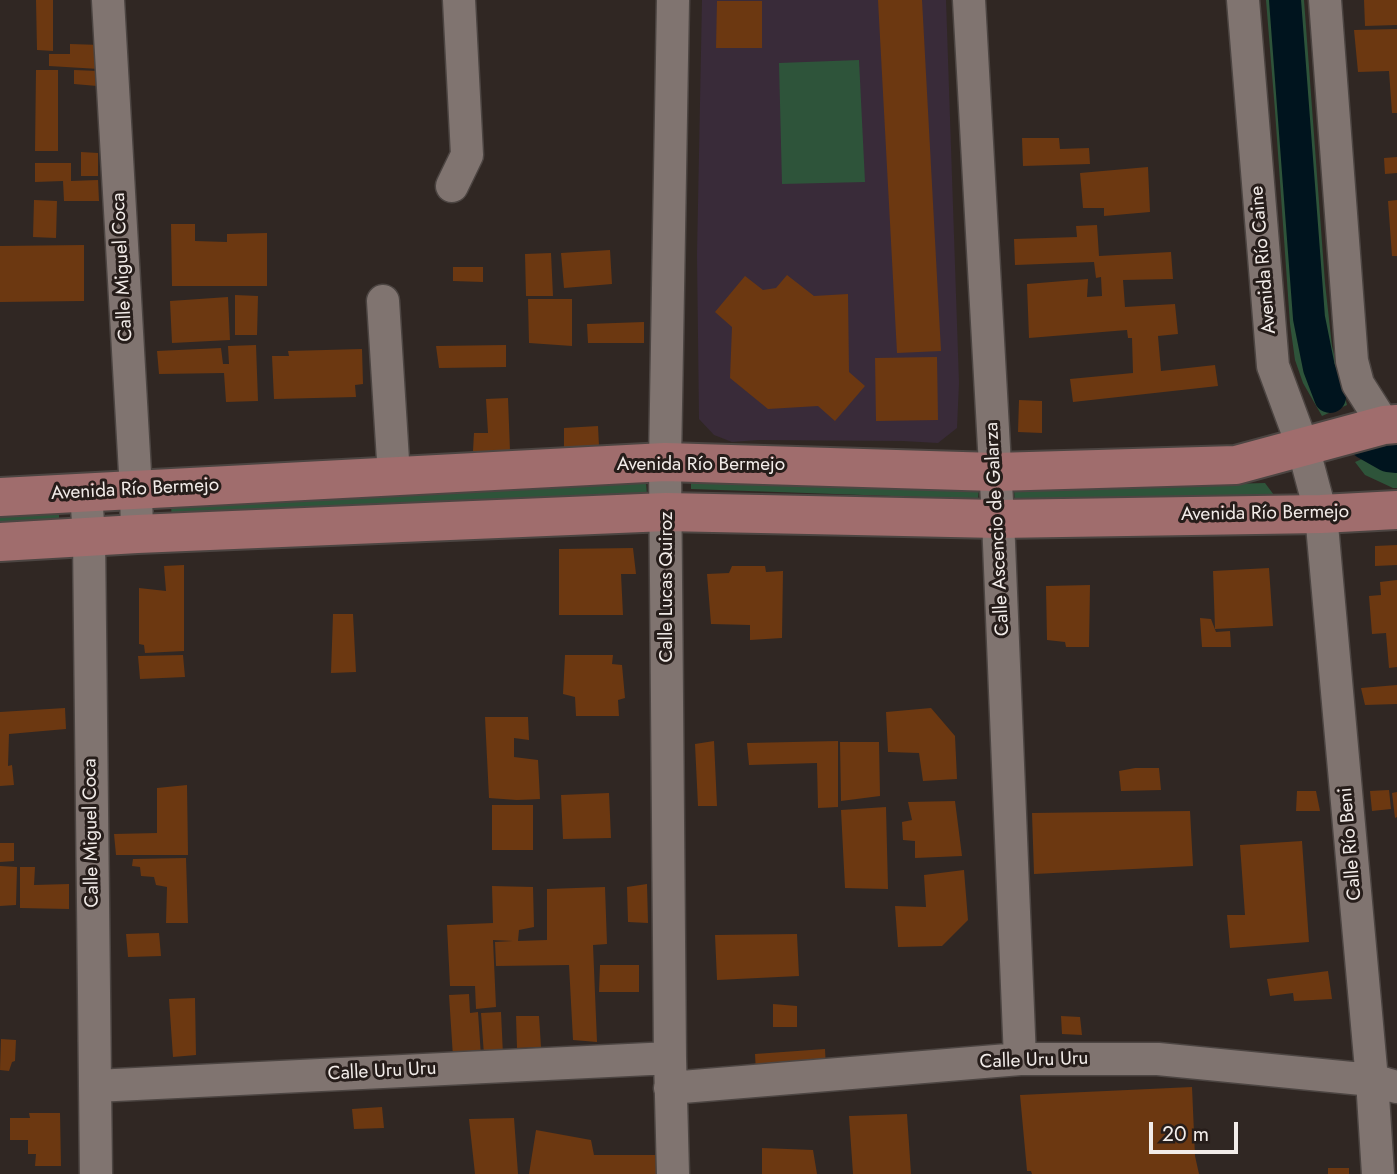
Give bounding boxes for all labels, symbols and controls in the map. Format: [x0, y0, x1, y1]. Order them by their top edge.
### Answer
street label: Avenida Río Caine [1246, 185, 1282, 335]
street label: Calle Miguel Coca [108, 192, 138, 342]
street label: Calle Ascencio de Galarza [981, 421, 1015, 637]
street label: Avenida Río Bermejo [617, 454, 785, 476]
street label: Avenida Río Bermejo [50, 474, 220, 506]
street label: Avenida Río Bermejo [1181, 501, 1349, 527]
street label: Calle Lucas Quiroz [656, 511, 678, 663]
street label: Calle Miguel Coca [79, 758, 105, 908]
street label: Calle Río Beni [1335, 787, 1367, 901]
street label: Calle Uru Uru [979, 1048, 1089, 1074]
street label: Calle Uru Uru [327, 1058, 437, 1086]
scale bar [1152, 1108, 1241, 1152]
text: 20 m [1162, 1119, 1209, 1149]

